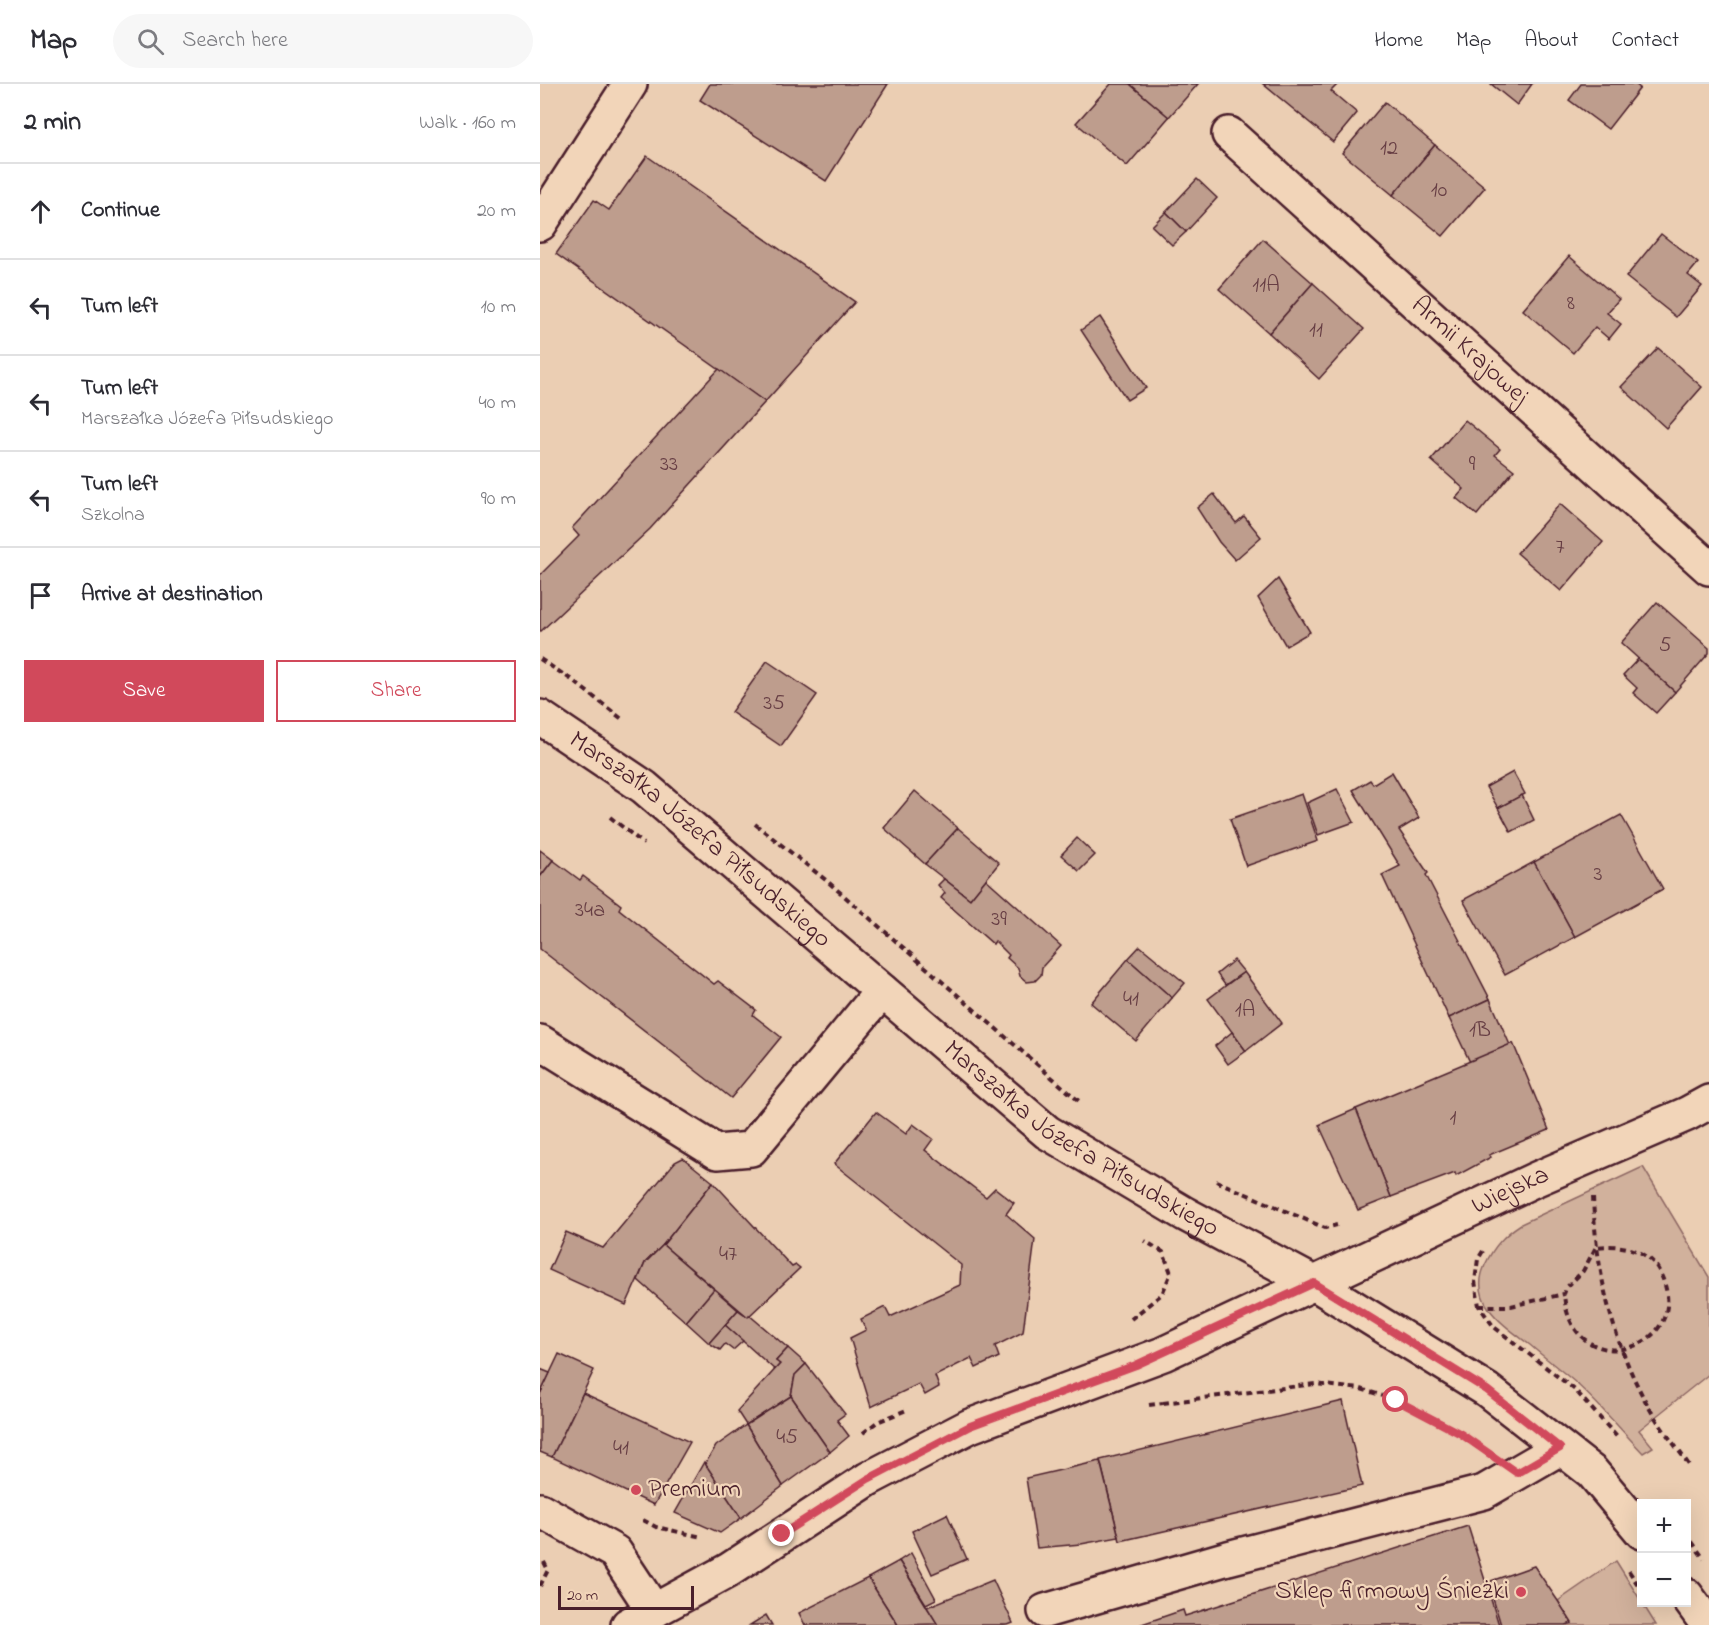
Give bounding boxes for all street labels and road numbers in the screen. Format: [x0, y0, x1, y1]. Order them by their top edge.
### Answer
street label: Armii Krajowej [1402, 288, 1537, 415]
street label: Marszałka Józefa Piłsudskiego [561, 722, 839, 958]
street label: Marszałka Józefa Piłsudskiego [934, 1032, 1225, 1248]
street label: Wiejska [1466, 1157, 1555, 1226]

